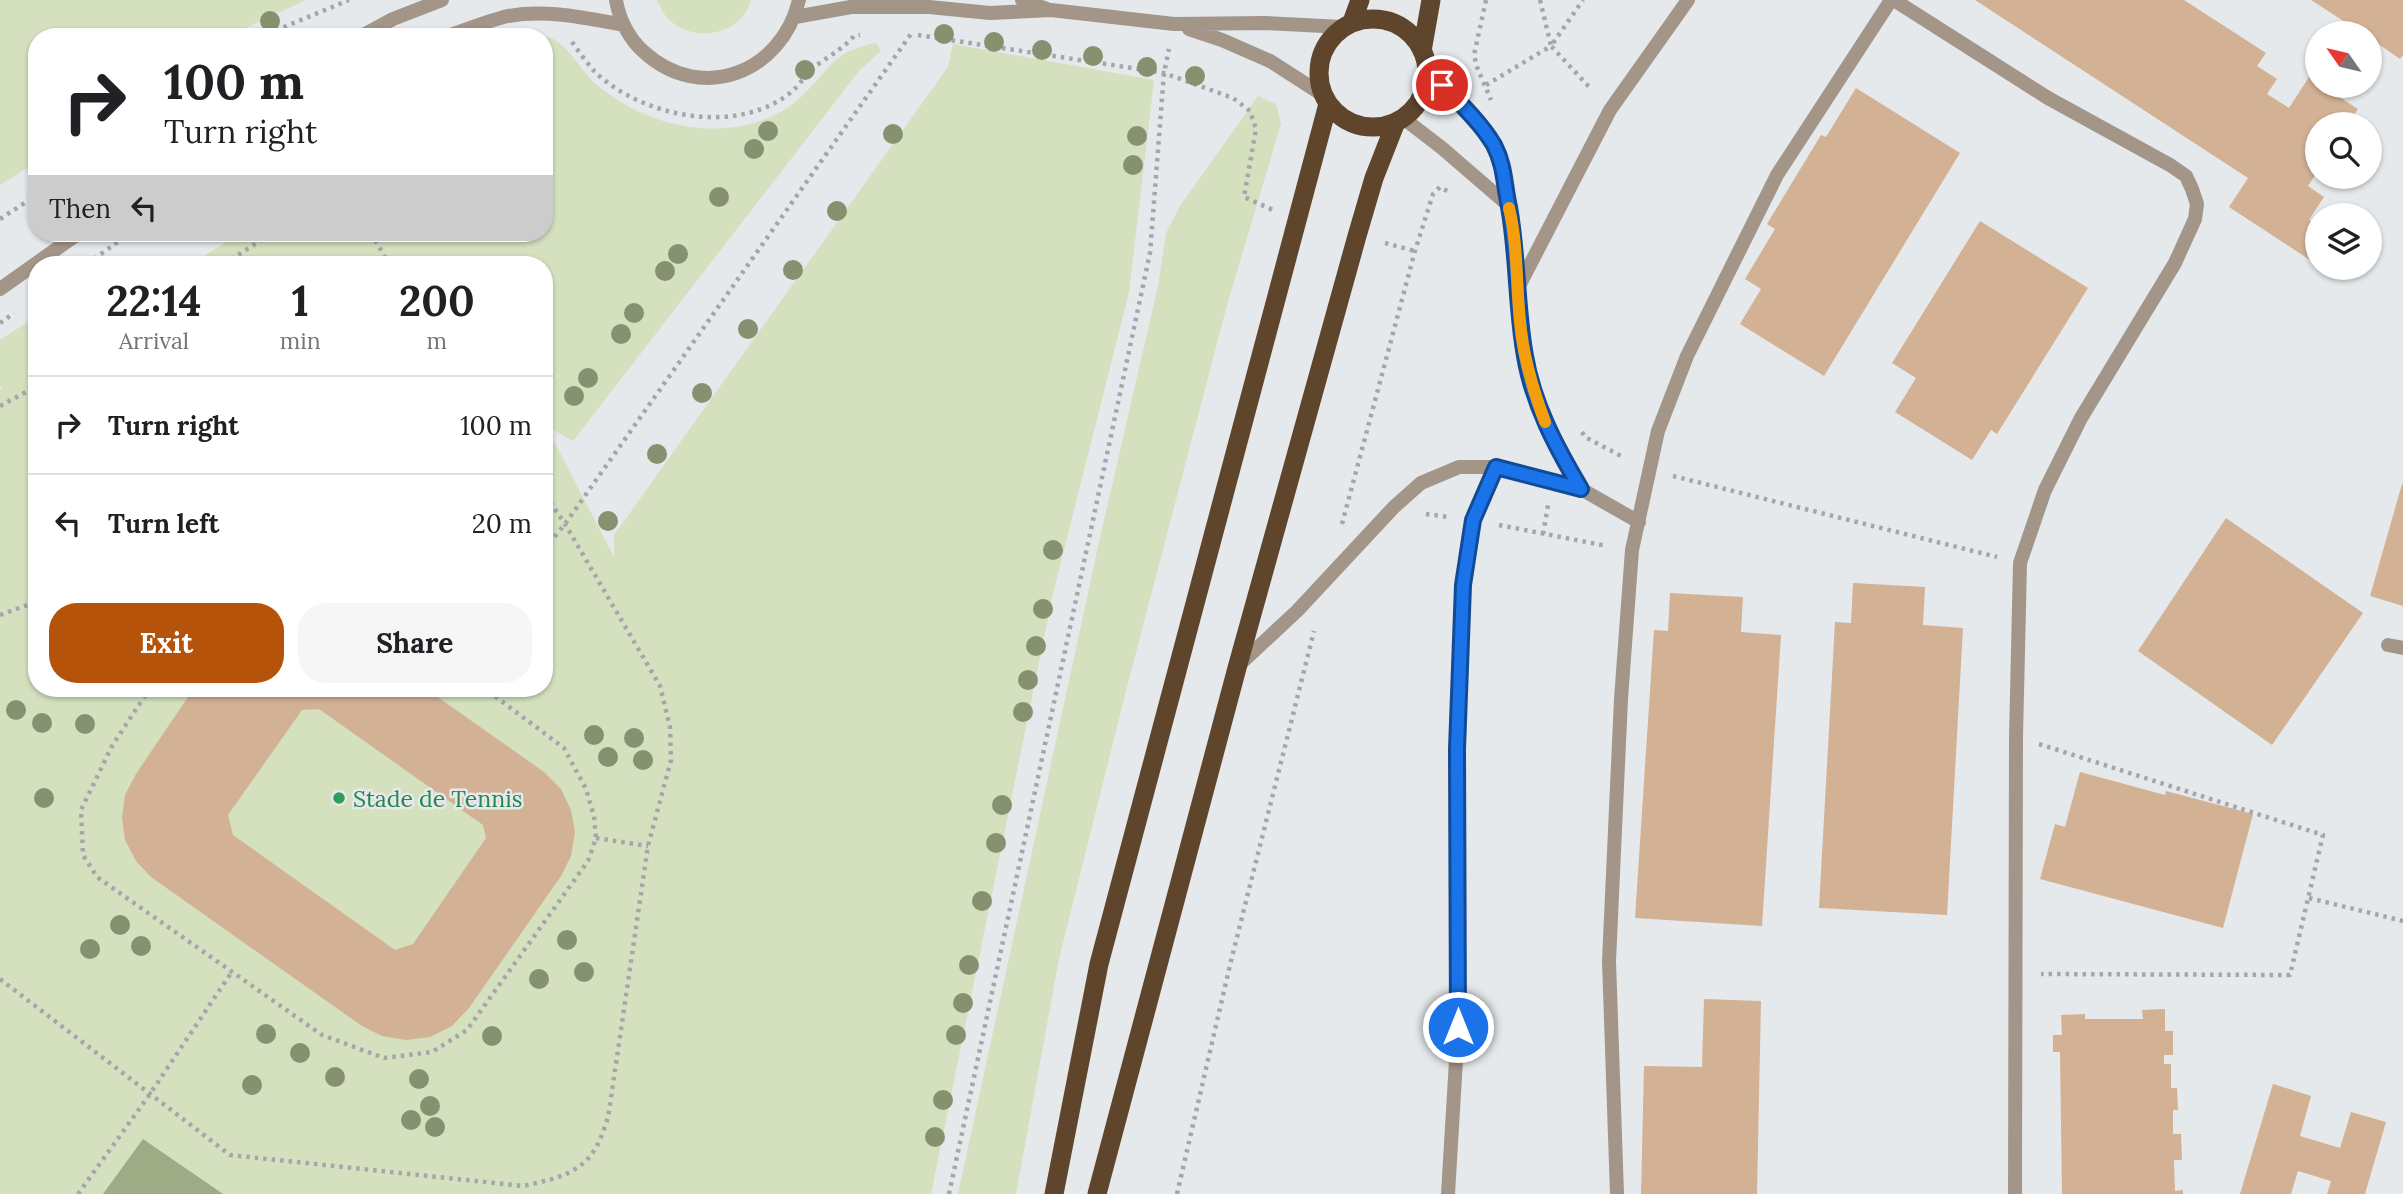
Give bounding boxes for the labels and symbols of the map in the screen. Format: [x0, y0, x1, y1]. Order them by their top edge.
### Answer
north arrow [2305, 21, 2382, 98]
pin [1412, 55, 1472, 115]
place label: Stade de Tennis [353, 784, 522, 813]
marker: Stade de Tennis [331, 790, 347, 806]
position arrow [1421, 990, 1495, 1064]

